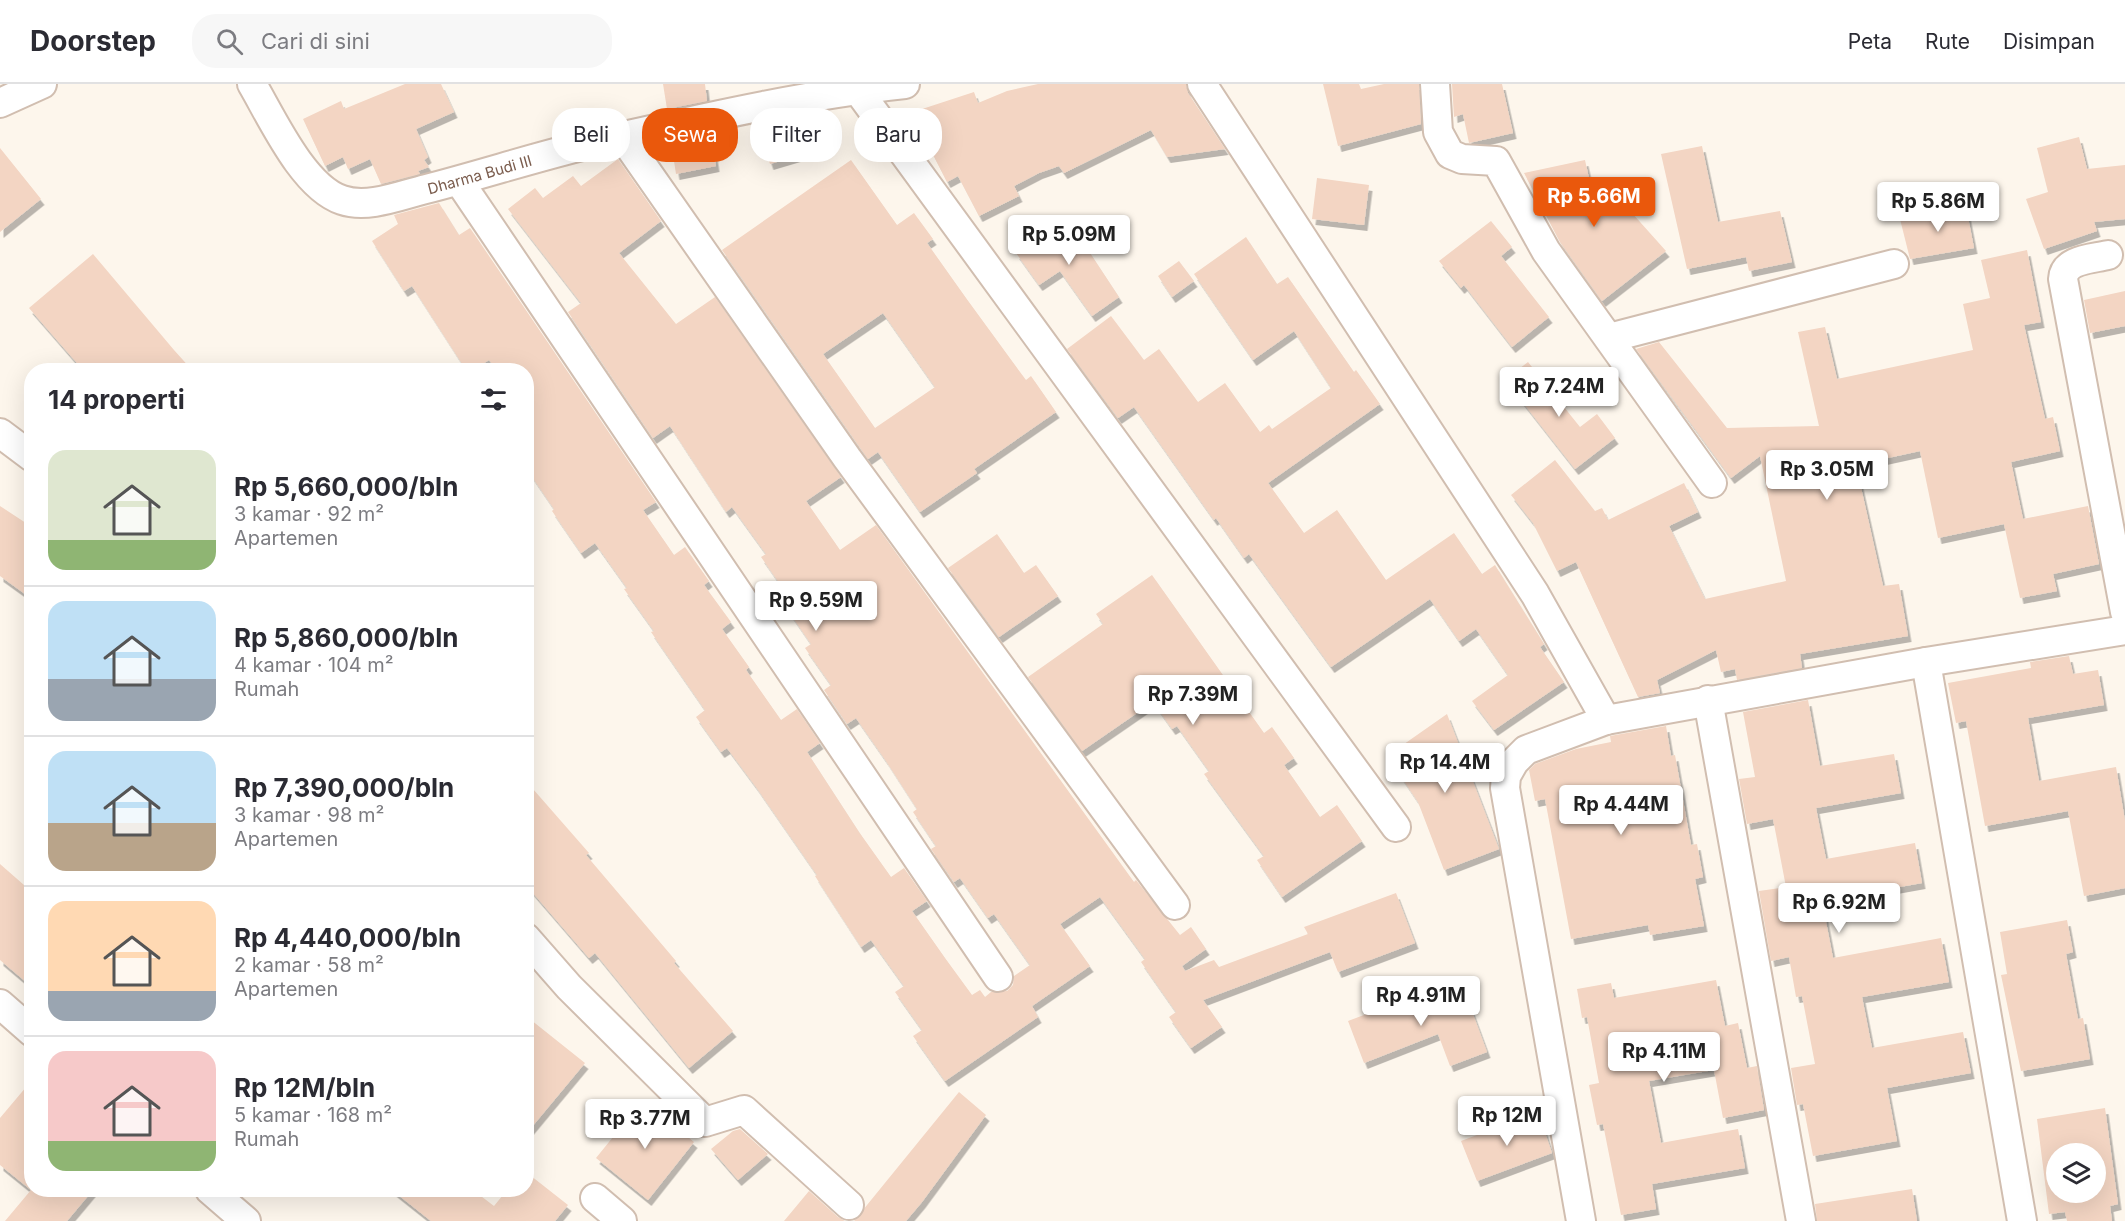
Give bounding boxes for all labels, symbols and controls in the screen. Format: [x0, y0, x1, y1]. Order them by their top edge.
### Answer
search box [192, 14, 612, 68]
text: Doorstep [30, 24, 156, 58]
icon: search [213, 25, 246, 58]
text: Cari di sini [261, 28, 370, 54]
text: Peta [1848, 29, 1892, 54]
text: Rute [1925, 29, 1970, 54]
text: Disimpan [2003, 29, 2095, 54]
chip: Beli [552, 108, 630, 162]
chip: Sewa [642, 108, 738, 162]
chip: Filter [750, 108, 842, 162]
chip: Baru [854, 108, 942, 162]
street label: Dharma Budi III [425, 150, 534, 198]
pin: Rp 5.66M [1532, 177, 1656, 228]
pin: Rp 5.86M [1876, 182, 2000, 233]
text: Rp 5.66M [1547, 184, 1641, 208]
text: Rp 5.86M [1891, 189, 1985, 213]
pin: Rp 5.09M [1007, 215, 1131, 266]
text: Rp 5.09M [1022, 222, 1116, 246]
pin: Rp 7.24M [1497, 367, 1621, 418]
text: Rp 7.24M [1514, 374, 1604, 398]
icon: filters [477, 383, 510, 416]
text: 14 properti [48, 384, 185, 415]
pin: Rp 3.05M [1765, 450, 1889, 501]
text: Rp 3.05M [1780, 457, 1874, 481]
text: Rp 5,660,000/bln [234, 471, 458, 502]
icon: home [96, 474, 168, 546]
text: 3 kamar · 92 m² [234, 502, 384, 526]
text: Apartemen [234, 526, 338, 550]
pin: Rp 9.59M [754, 581, 878, 632]
text: Rp 9.59M [769, 588, 863, 612]
text: Rp 5,860,000/bln [234, 622, 458, 653]
icon: home [96, 625, 168, 697]
text: 4 kamar · 104 m² [234, 653, 394, 677]
pin: Rp 7.39M [1131, 675, 1255, 726]
text: Rumah [234, 677, 299, 701]
text: Rp 7.39M [1148, 682, 1238, 706]
pin: Rp 14.4M [1383, 743, 1507, 794]
text: Rp 14.4M [1400, 750, 1490, 774]
text: Rp 7,390,000/bln [234, 772, 454, 803]
icon: home [96, 775, 168, 847]
pin: Rp 4.44M [1559, 785, 1683, 836]
text: Rp 4.44M [1573, 792, 1669, 816]
text: 3 kamar · 98 m² [234, 803, 384, 827]
text: Apartemen [234, 827, 338, 851]
pin: Rp 6.92M [1777, 883, 1901, 934]
text: Rp 6.92M [1792, 890, 1886, 914]
text: Rp 4,440,000/bln [234, 922, 461, 953]
icon: home [96, 925, 168, 997]
text: 2 kamar · 58 m² [234, 953, 384, 977]
pin: Rp 4.91M [1359, 976, 1483, 1027]
text: Apartemen [234, 977, 338, 1001]
text: Rp 4.91M [1376, 983, 1466, 1007]
pin: Rp 4.11M [1602, 1032, 1726, 1083]
text: Rp 4.11M [1622, 1039, 1706, 1063]
text: Rp 12M/bln [234, 1072, 375, 1103]
icon: home [96, 1075, 168, 1147]
pin: Rp 12M [1458, 1096, 1556, 1147]
pin: Rp 3.77M [583, 1099, 707, 1150]
text: 5 kamar · 168 m² [234, 1103, 392, 1127]
text: Rp 12M [1472, 1103, 1542, 1127]
text: Rp 3.77M [599, 1106, 691, 1130]
text: Rumah [234, 1127, 299, 1151]
map controls [2046, 1143, 2106, 1203]
button: layers [2046, 1143, 2106, 1203]

